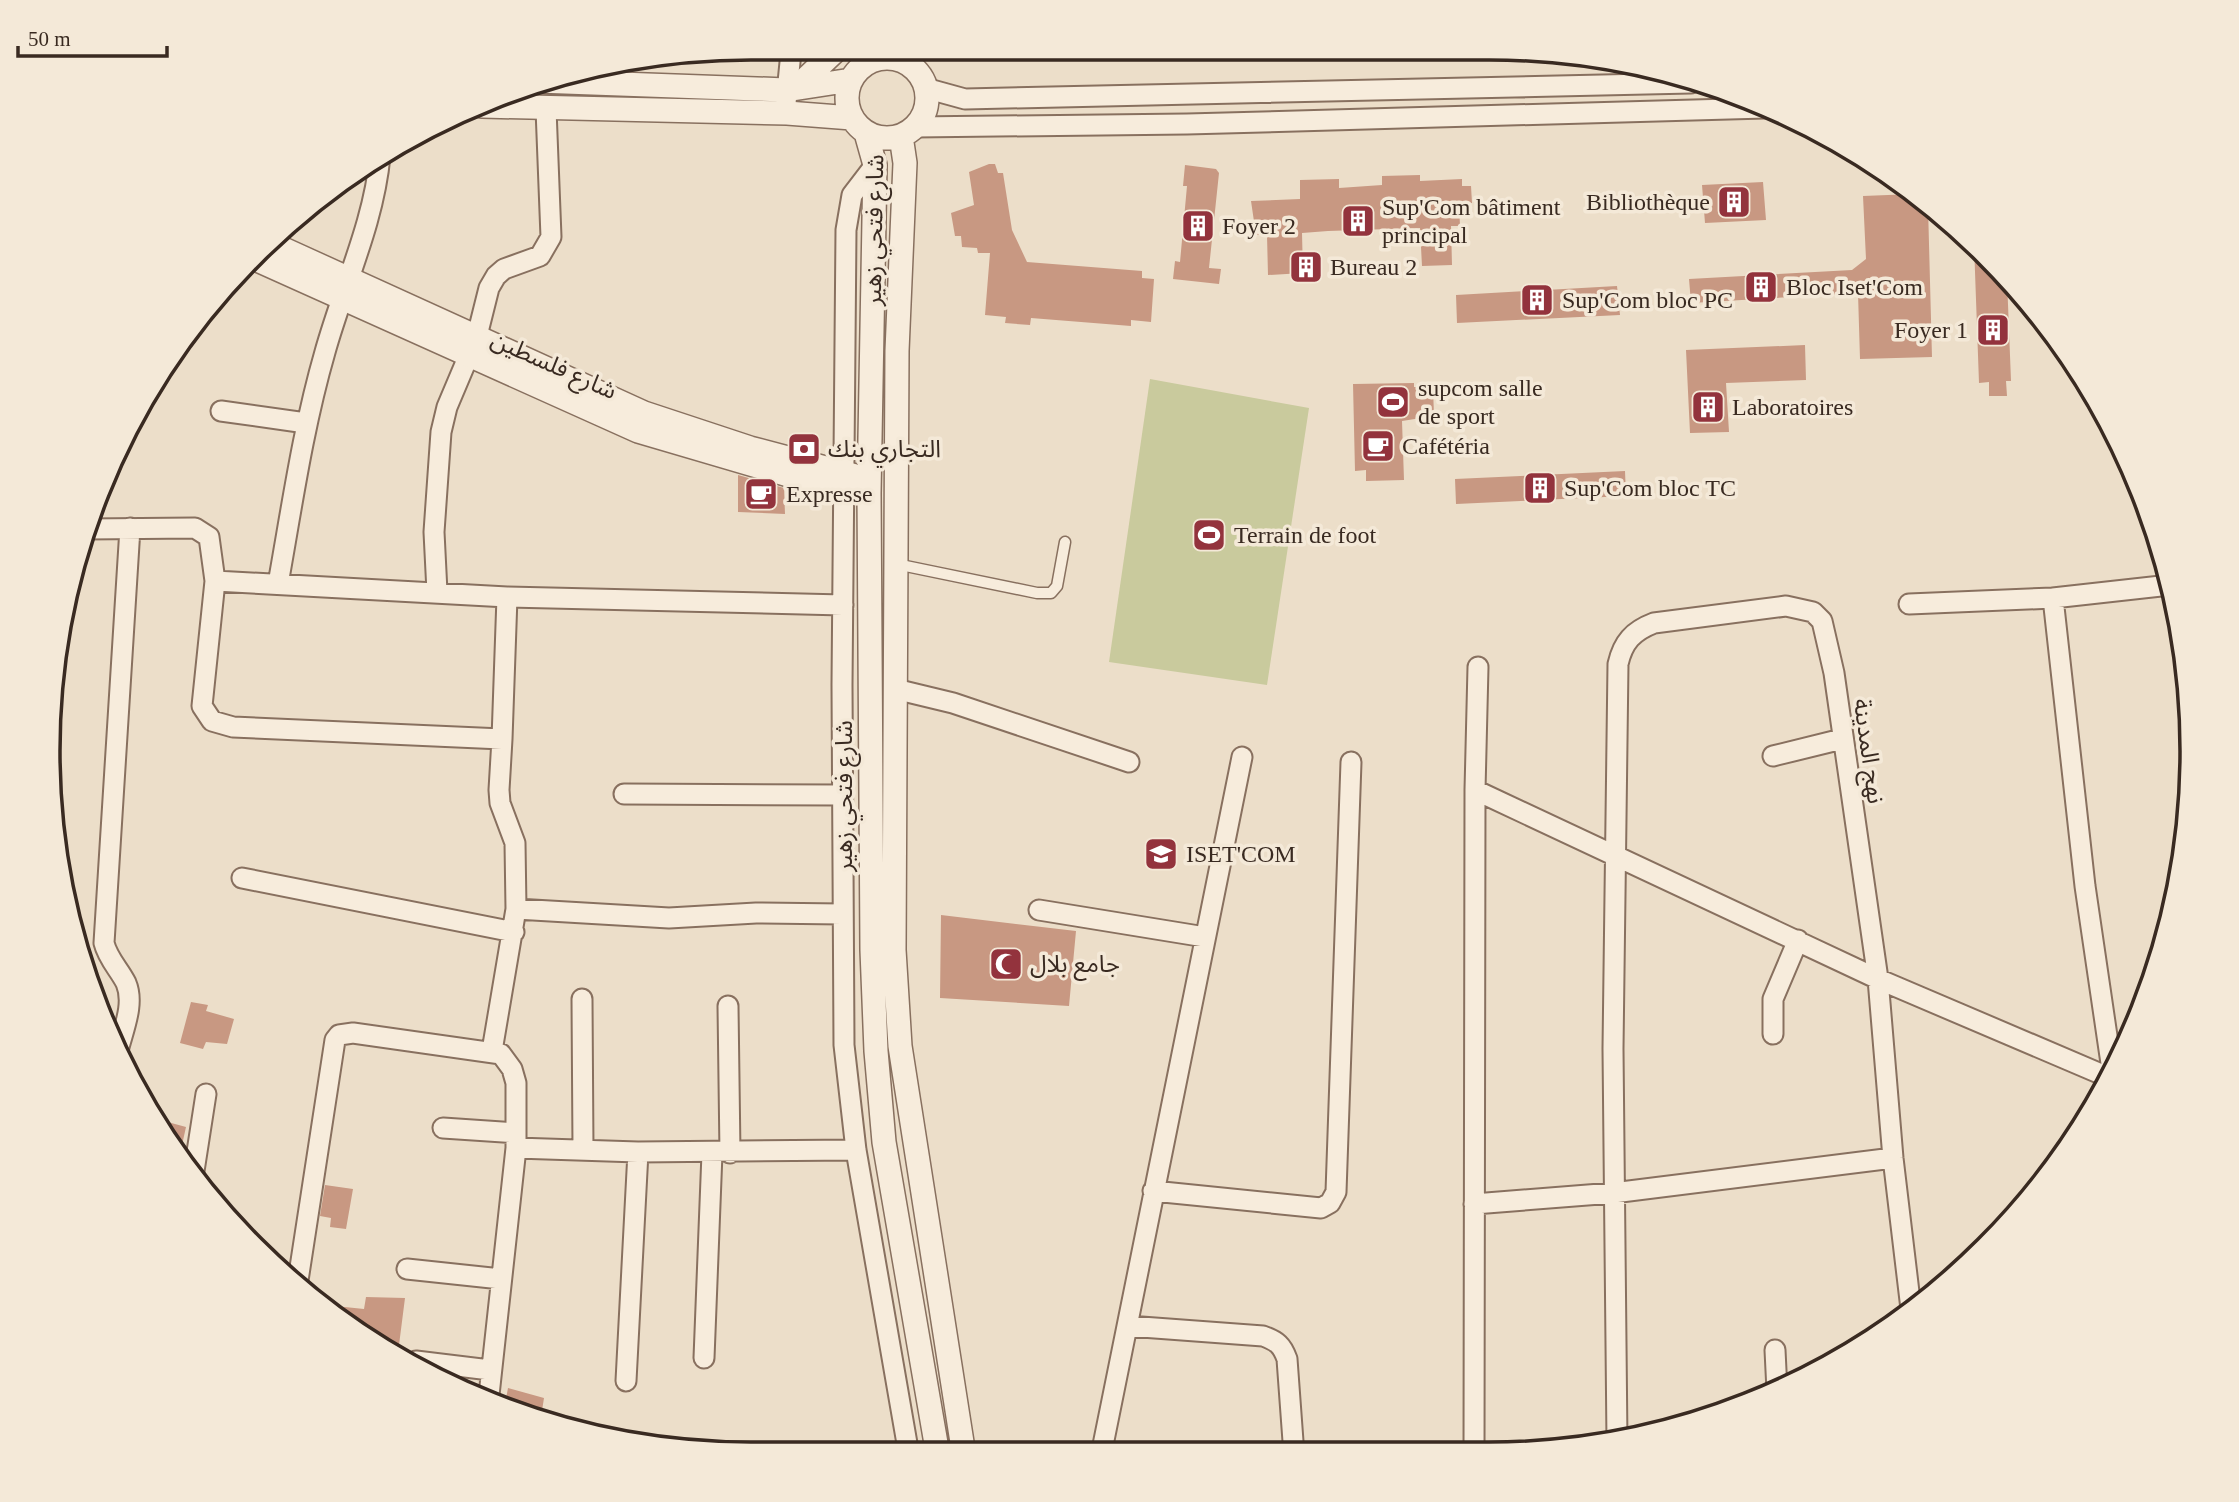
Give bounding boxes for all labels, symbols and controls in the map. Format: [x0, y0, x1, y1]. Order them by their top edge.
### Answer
scale bar [18, 14, 166, 58]
text: 50 m [28, 27, 71, 51]
street label: شارع فتحي زهير [860, 154, 894, 307]
building icon: Bibliothèque [1715, 183, 1753, 221]
place label: Bibliothèque [1586, 189, 1710, 215]
place label: Sup'Com bâtiment principal [1382, 194, 1561, 248]
building icon: Sup'Com bâtiment principal [1339, 202, 1377, 240]
building icon: Foyer 2 [1179, 207, 1217, 245]
place label: Foyer 2 [1222, 213, 1296, 239]
building icon: Bureau 2 [1287, 248, 1325, 286]
place label: Bureau 2 [1330, 254, 1417, 280]
building icon: Bloc Iset'Com [1742, 268, 1780, 306]
place label: Bloc Iset'Com [1786, 274, 1923, 300]
building icon: Sup'Com bloc PC [1518, 281, 1556, 319]
place label: Sup'Com bloc PC [1562, 287, 1733, 313]
building icon: Foyer 1 [1974, 311, 2012, 349]
place label: Foyer 1 [1894, 317, 1968, 343]
street label: شارع فلسطين [486, 326, 621, 408]
place label: supcom salle de sport [1418, 375, 1543, 429]
sports icon: supcom salle de sport [1374, 383, 1412, 421]
building icon: Laboratoires [1689, 388, 1727, 426]
place label: Laboratoires [1732, 394, 1853, 420]
cafe icon: Cafétéria [1359, 427, 1397, 465]
bank icon: التجاري بنك [785, 430, 823, 468]
place label: Cafétéria [1402, 433, 1490, 459]
place label: التجاري بنك [828, 436, 941, 468]
building icon: Sup'Com bloc TC [1521, 469, 1559, 507]
cafe icon: Expresse [742, 475, 780, 513]
place label: Sup'Com bloc TC [1564, 475, 1736, 501]
place label: Expresse [786, 481, 873, 507]
sports icon: Terrain de foot [1190, 516, 1228, 554]
place label: Terrain de foot [1234, 522, 1377, 548]
street label: نهج المدينة [1845, 697, 1889, 806]
street label: شارع فتحي زهير [831, 720, 863, 873]
school or university icon: ISET'COM [1142, 835, 1180, 873]
place label: ISET'COM [1186, 841, 1296, 867]
mosque icon: جامع بلال [987, 945, 1025, 983]
place label: جامع بلال [1030, 951, 1120, 981]

